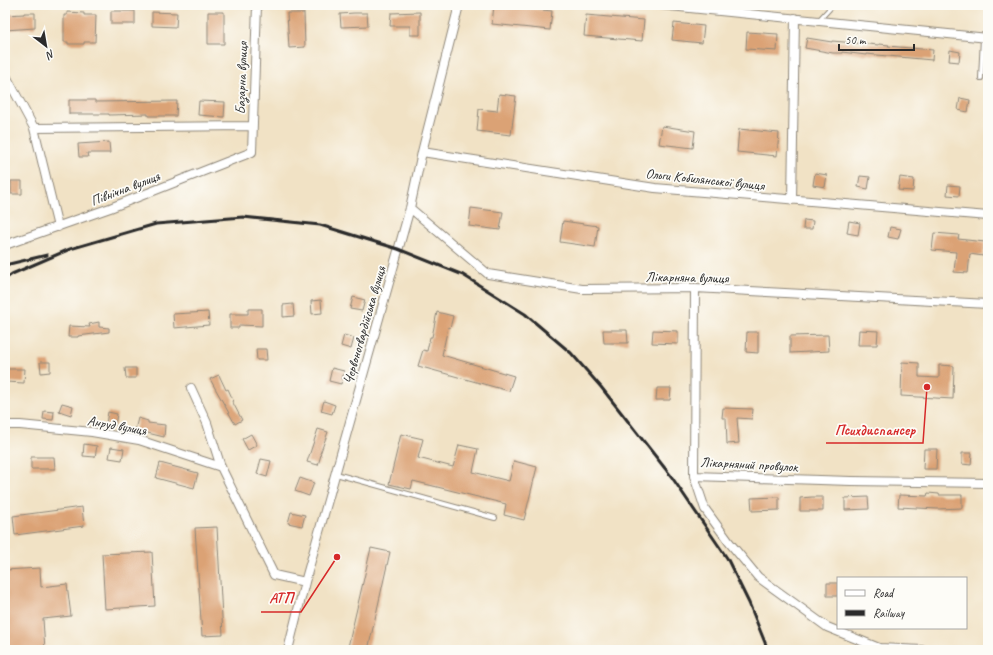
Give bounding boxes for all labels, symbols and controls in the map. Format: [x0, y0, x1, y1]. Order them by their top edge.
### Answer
north arrow [26, 26, 66, 66]
scale bar [839, 26, 914, 52]
text: 50 m [845, 32, 867, 48]
street label: Базарна вулиця [232, 40, 251, 115]
text: N [43, 47, 58, 63]
street label: Ольги Кобилянської вулиця [645, 165, 766, 194]
street label: Північна вулиця [88, 167, 163, 209]
street label: Червоногвардійська вулиця [340, 263, 390, 386]
street label: Лікарняна вулиця [645, 268, 730, 287]
street label: Анруд вулиця [86, 412, 149, 439]
callout: Психдиспансер [826, 416, 923, 443]
text: Психдиспансер [835, 421, 916, 440]
street label: Лікарняний провулок [700, 453, 800, 476]
legend [837, 577, 967, 629]
callout: АТП [261, 585, 301, 612]
text: Road [873, 585, 895, 601]
text: АТП [269, 589, 296, 608]
text: Railway [873, 605, 905, 621]

